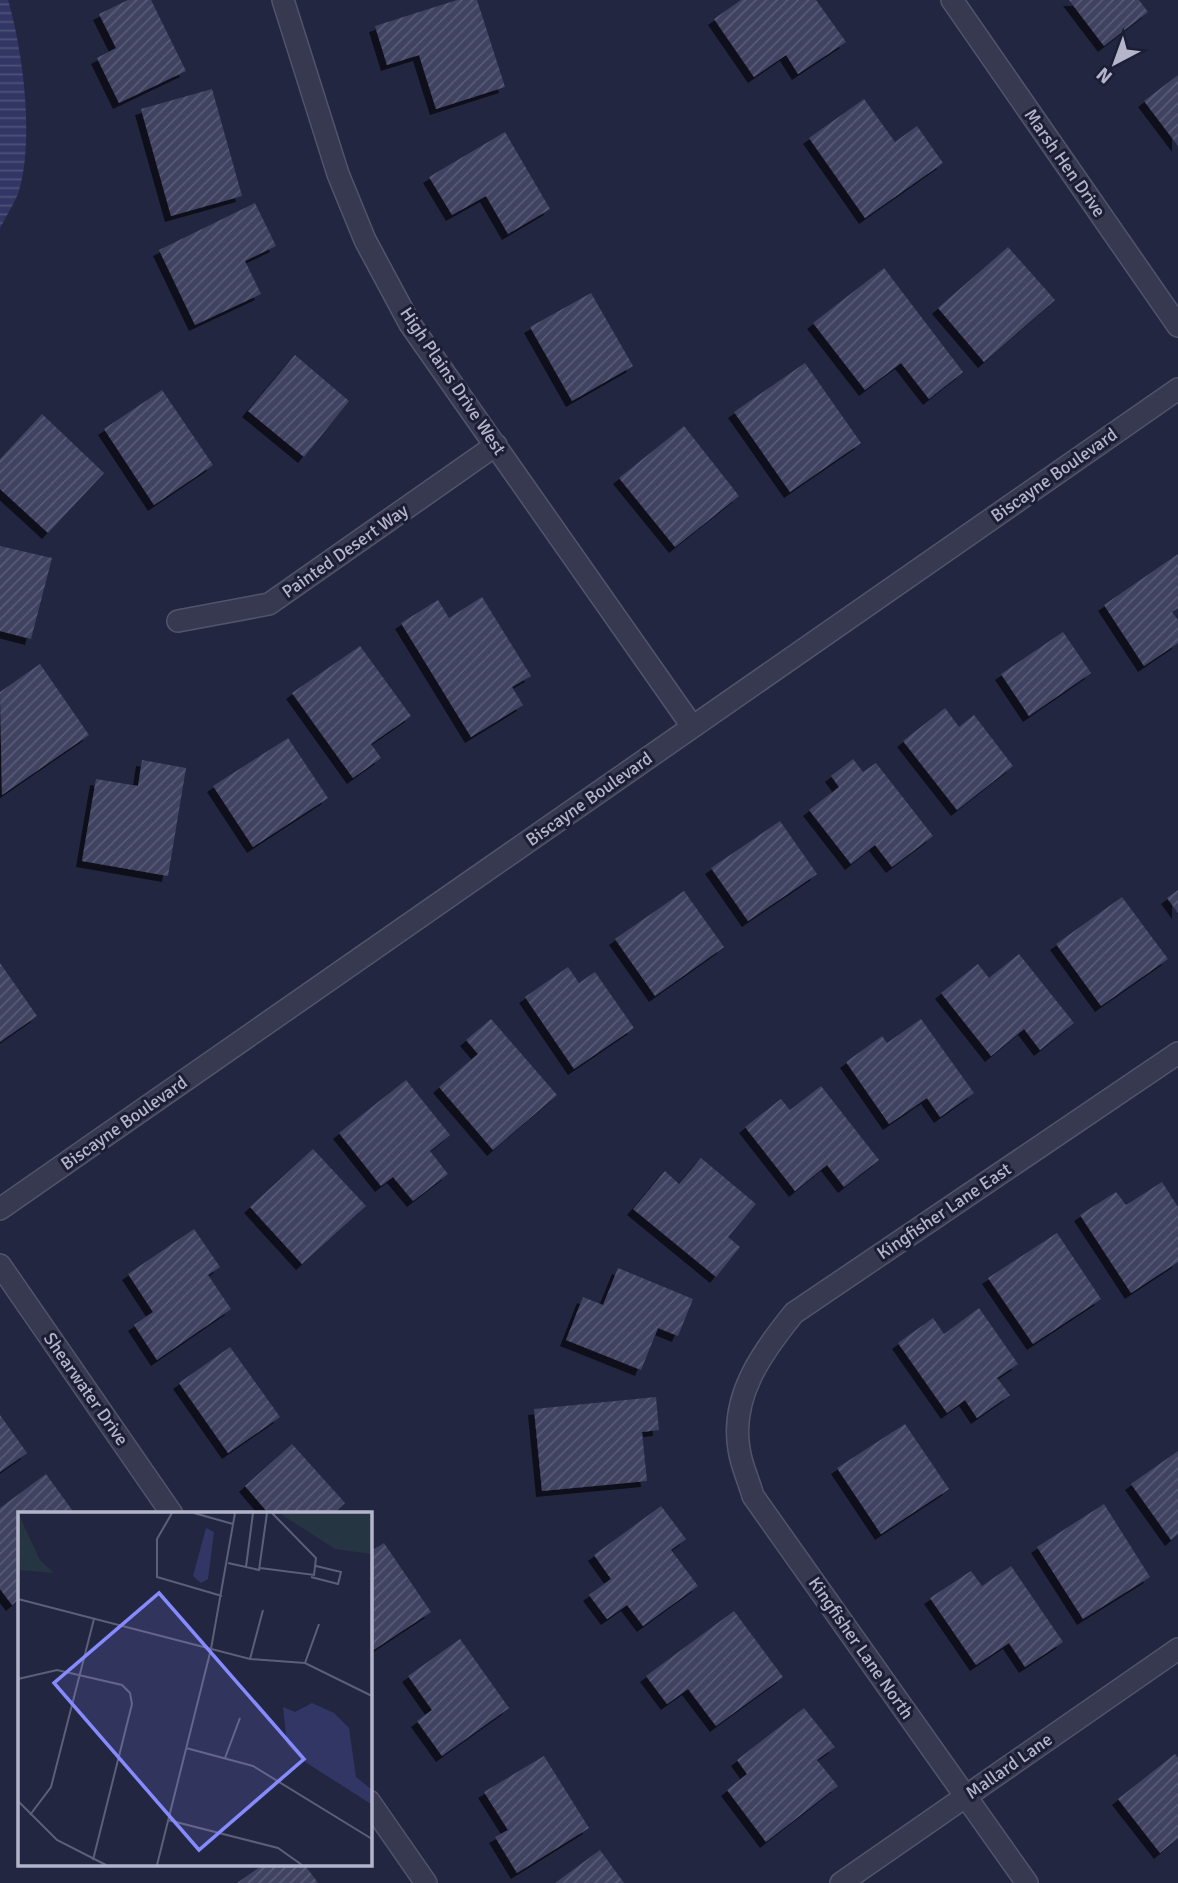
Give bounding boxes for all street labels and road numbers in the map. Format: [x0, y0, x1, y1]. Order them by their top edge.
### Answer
street label: Marsh Hen Drive [1020, 105, 1110, 221]
street label: High Plains Drive West [395, 303, 511, 459]
street label: Biscayne Boulevard [986, 423, 1122, 527]
street label: Painted Desert Way [278, 499, 413, 603]
street label: Biscayne Boulevard [521, 747, 657, 851]
street label: Biscayne Boulevard [56, 1071, 192, 1175]
street label: Kingfisher Lane East [873, 1158, 1015, 1264]
street label: Shearwater Drive [39, 1328, 133, 1450]
street label: Kingfisher Lane North [804, 1573, 918, 1723]
street label: Mallard Lane [962, 1728, 1056, 1804]

